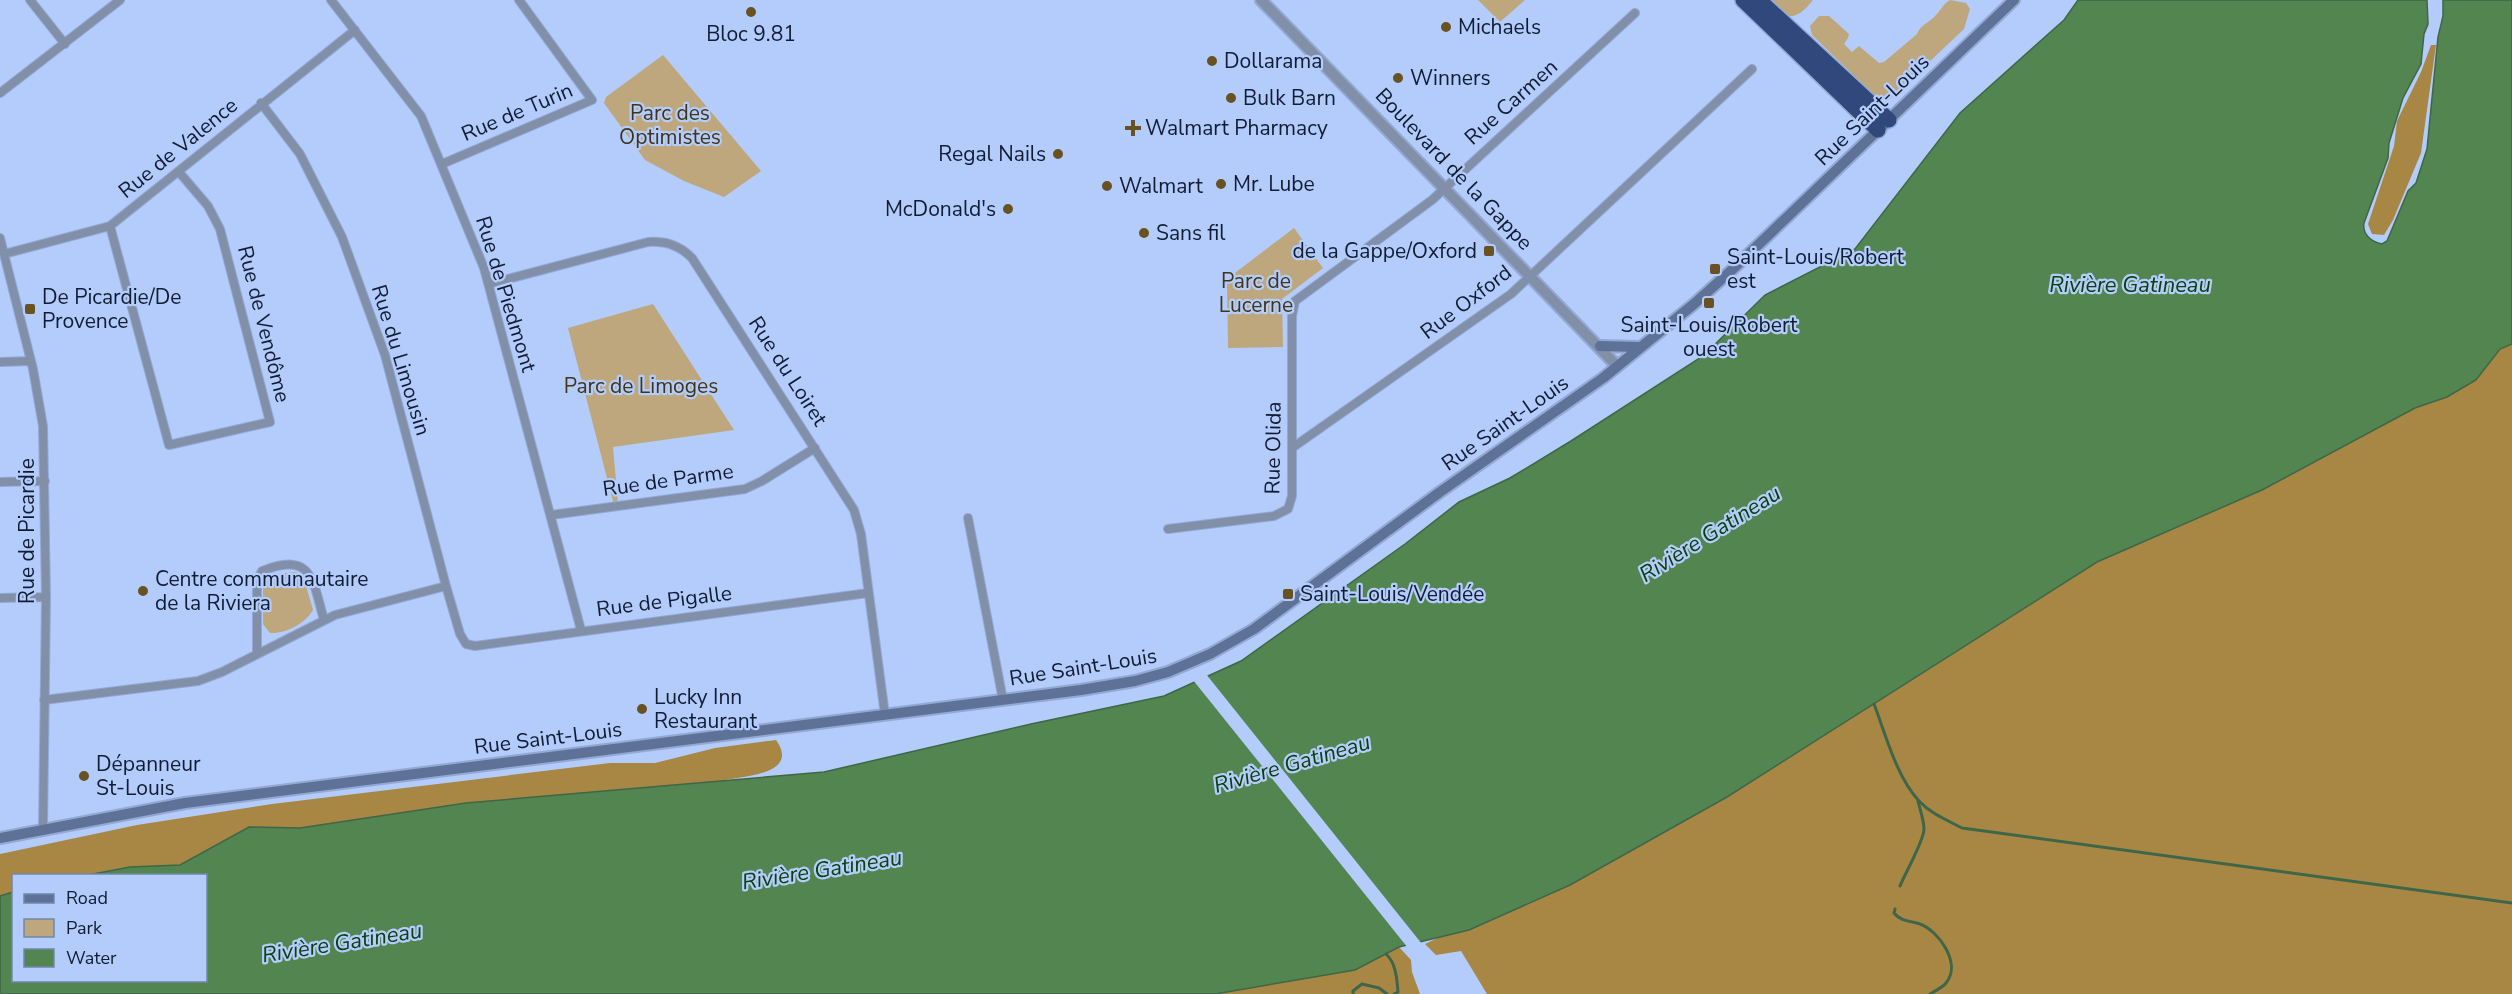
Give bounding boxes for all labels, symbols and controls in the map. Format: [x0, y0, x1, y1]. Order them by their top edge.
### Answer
marker: Bloc 9.81 [744, 5, 758, 19]
place label: Michaels [1458, 13, 1541, 41]
place label: Bloc 9.81 [706, 20, 796, 48]
marker: Michaels [1439, 20, 1453, 34]
place label: Dollarama [1224, 47, 1322, 75]
street label: Rue Saint-Louis [1809, 48, 1935, 172]
street label: Rue Carmen [1459, 53, 1563, 151]
marker: Dollarama [1205, 54, 1219, 68]
place label: Winners [1410, 64, 1491, 92]
marker: Winners [1391, 71, 1405, 85]
street label: Rue de Turin [457, 76, 577, 148]
street label: Boulevard de la Gappe [1369, 82, 1539, 256]
place label: Bulk Barn [1243, 84, 1336, 112]
street label: Rue de Valence [113, 91, 243, 205]
marker: Bulk Barn [1224, 91, 1238, 105]
park label: Parc des Optimistes [619, 99, 721, 151]
place label: Walmart Pharmacy [1145, 114, 1328, 142]
marker: Walmart Pharmacy [1126, 121, 1140, 135]
place label: Regal Nails [938, 140, 1046, 168]
marker: Regal Nails [1051, 147, 1065, 161]
place label: Mr. Lube [1233, 170, 1315, 198]
place label: Walmart [1119, 172, 1203, 200]
marker: Mr. Lube [1214, 177, 1228, 191]
marker: Walmart [1100, 179, 1114, 193]
place label: McDonald's [885, 195, 996, 223]
marker: McDonald's [1001, 202, 1015, 216]
street label: Rue de Piedmont [469, 213, 543, 376]
place label: Sans fil [1156, 219, 1226, 247]
marker: Sans fil [1137, 226, 1151, 240]
place label: de la Gappe/Oxford [1292, 237, 1477, 265]
street label: Rue de Vendôme [231, 243, 297, 405]
place label: Saint-Louis/Robert est [1727, 243, 1905, 295]
marker: de la Gappe/Oxford [1482, 244, 1496, 258]
street label: Rue Oxford [1415, 258, 1517, 346]
marker: Saint-Louis/Robert est [1708, 262, 1722, 276]
park label: Parc de Lucerne [1219, 267, 1293, 319]
water label: Rivière Gatineau [2049, 270, 2211, 300]
street label: Rue du Limousin [365, 281, 437, 439]
place label: De Picardie/De Provence [42, 283, 182, 335]
marker: Saint-Louis/Robert ouest [1702, 296, 1716, 310]
marker: De Picardie/De Provence [23, 302, 37, 316]
street label: Rue du Loiret [742, 311, 834, 432]
place label: Saint-Louis/Robert ouest [1621, 311, 1798, 363]
street label: Rue Saint-Louis [1436, 369, 1574, 477]
park label: Parc de Limoges [564, 372, 718, 400]
street label: Rue Olida [1258, 401, 1288, 495]
street label: Rue de Parme [601, 457, 735, 503]
street label: Rue de Picardie [13, 458, 41, 604]
water label: Rivière Gatineau [1633, 478, 1787, 590]
place label: Centre communautaire de la Riviera [155, 565, 368, 617]
street label: Rue de Pigalle [595, 579, 733, 623]
place label: Saint-Louis/Vendée [1300, 580, 1484, 608]
marker: Centre communautaire de la Riviera [136, 584, 150, 598]
marker: Saint-Louis/Vendée [1281, 587, 1295, 601]
street label: Rue Saint-Louis [1007, 642, 1159, 692]
place label: Lucky Inn Restaurant [654, 683, 758, 735]
marker: Lucky Inn Restaurant [635, 702, 649, 716]
street label: Rue Saint-Louis [472, 715, 624, 761]
water label: Rivière Gatineau [1210, 727, 1374, 801]
place label: Dépanneur St-Louis [96, 750, 201, 802]
marker: Dépanneur St-Louis [77, 769, 91, 783]
water label: Rivière Gatineau [740, 843, 904, 897]
legend [12, 874, 207, 982]
text: Road [66, 886, 108, 910]
text: Park [66, 916, 103, 940]
water label: Rivière Gatineau [260, 916, 424, 970]
text: Water [66, 946, 117, 970]

